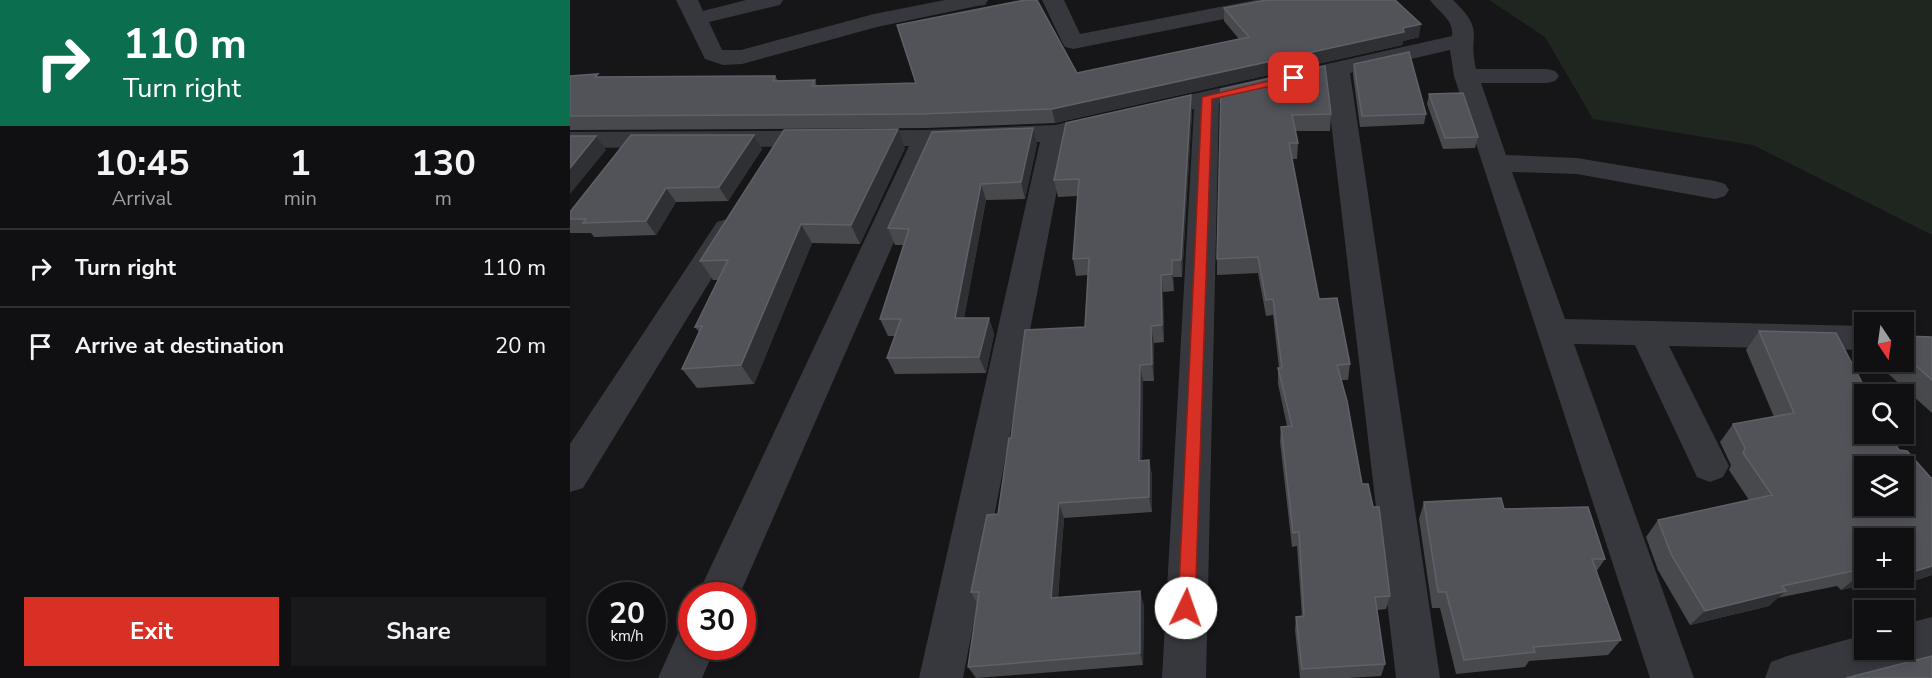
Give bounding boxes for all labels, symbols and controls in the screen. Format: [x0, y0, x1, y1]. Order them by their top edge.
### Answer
text: 110 m [123, 16, 247, 73]
icon: right [24, 24, 102, 102]
pin [1268, 52, 1319, 103]
icon: arrive [1277, 61, 1310, 94]
text: Turn right [123, 70, 241, 107]
text: 10:45 [94, 139, 190, 188]
text: 1 [289, 139, 311, 188]
text: 130 [411, 139, 476, 188]
text: Arrival [112, 185, 172, 212]
text: min [284, 185, 317, 212]
text: m [435, 185, 452, 212]
icon: right [24, 252, 57, 285]
text: Turn right [75, 253, 176, 283]
text: 110 m [482, 253, 546, 283]
north arrow [1854, 312, 1914, 372]
map controls [1854, 312, 1914, 660]
icon: arrive [24, 330, 57, 363]
text: Arrive at destination [75, 331, 284, 361]
text: 20 m [495, 331, 546, 361]
button: search [1854, 384, 1914, 444]
button: layers [1854, 456, 1914, 516]
button: + [1854, 528, 1914, 588]
position arrow [1154, 576, 1218, 640]
speed limit sign: 30 [678, 582, 756, 660]
text: 20 [609, 593, 645, 634]
button: Exit [24, 597, 279, 666]
button: Share [291, 597, 546, 666]
button: − [1854, 600, 1914, 660]
text: km/h [610, 626, 644, 646]

